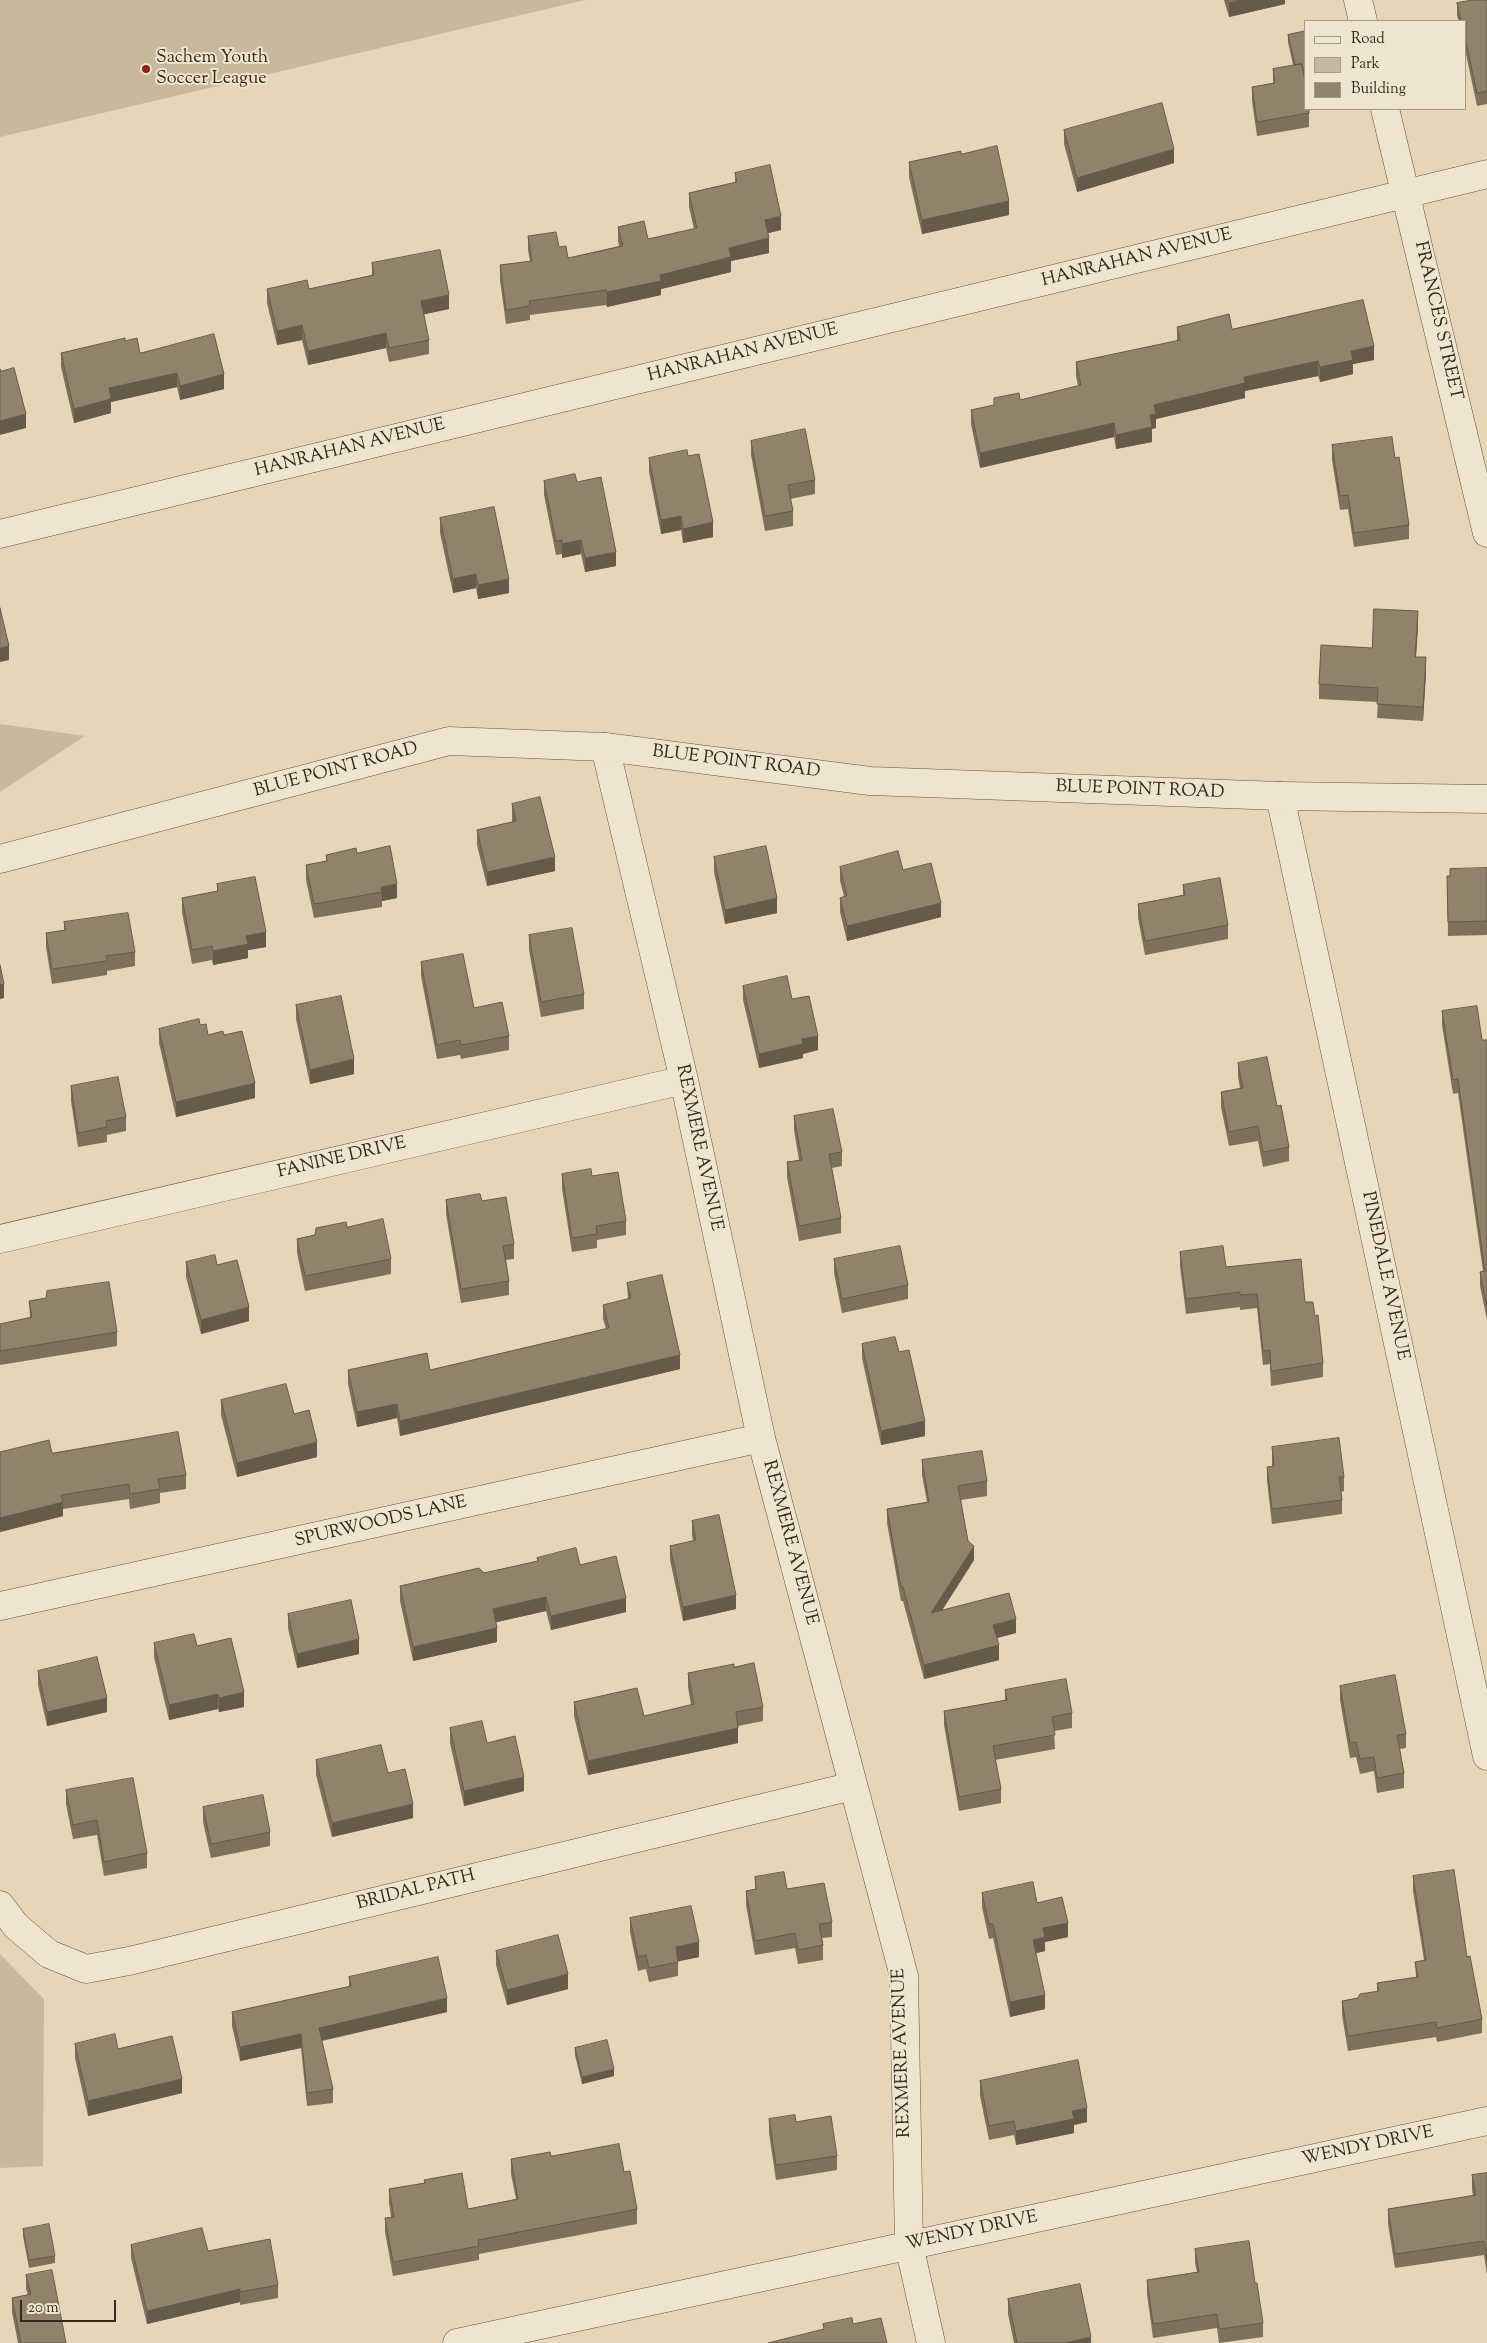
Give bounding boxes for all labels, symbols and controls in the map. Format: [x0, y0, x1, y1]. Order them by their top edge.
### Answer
legend [1304, 20, 1467, 110]
text: Road [1351, 29, 1385, 50]
place label: Sachem Youth Soccer League [156, 48, 268, 90]
text: Park [1351, 54, 1380, 75]
marker: Sachem Youth Soccer League [140, 63, 152, 75]
text: Building [1351, 79, 1406, 100]
street label: HANRAHAN AVENUE [1040, 225, 1234, 293]
street label: FRANCES STREET [1408, 239, 1466, 403]
street label: HANRAHAN AVENUE [646, 320, 840, 388]
street label: HANRAHAN AVENUE [253, 415, 447, 483]
street label: BLUE POINT ROAD [252, 739, 420, 803]
street label: BLUE POINT ROAD [651, 742, 821, 784]
street label: BLUE POINT ROAD [1055, 777, 1225, 805]
street label: REXMERE AVENUE [670, 1063, 726, 1233]
street label: FANINE DRIVE [276, 1134, 408, 1184]
street label: PINEDALE AVENUE [1356, 1190, 1412, 1362]
street label: REXMERE AVENUE [757, 1458, 821, 1628]
street label: SPURWOODS LANE [293, 1493, 469, 1553]
street label: BRIDAL PATH [355, 1866, 477, 1916]
street label: REXMERE AVENUE [889, 1968, 917, 2138]
street label: WENDY DRIVE [1300, 2122, 1436, 2172]
street label: WENDY DRIVE [904, 2207, 1040, 2257]
scale bar [22, 2290, 119, 2322]
text: 20 m [28, 2298, 59, 2319]

